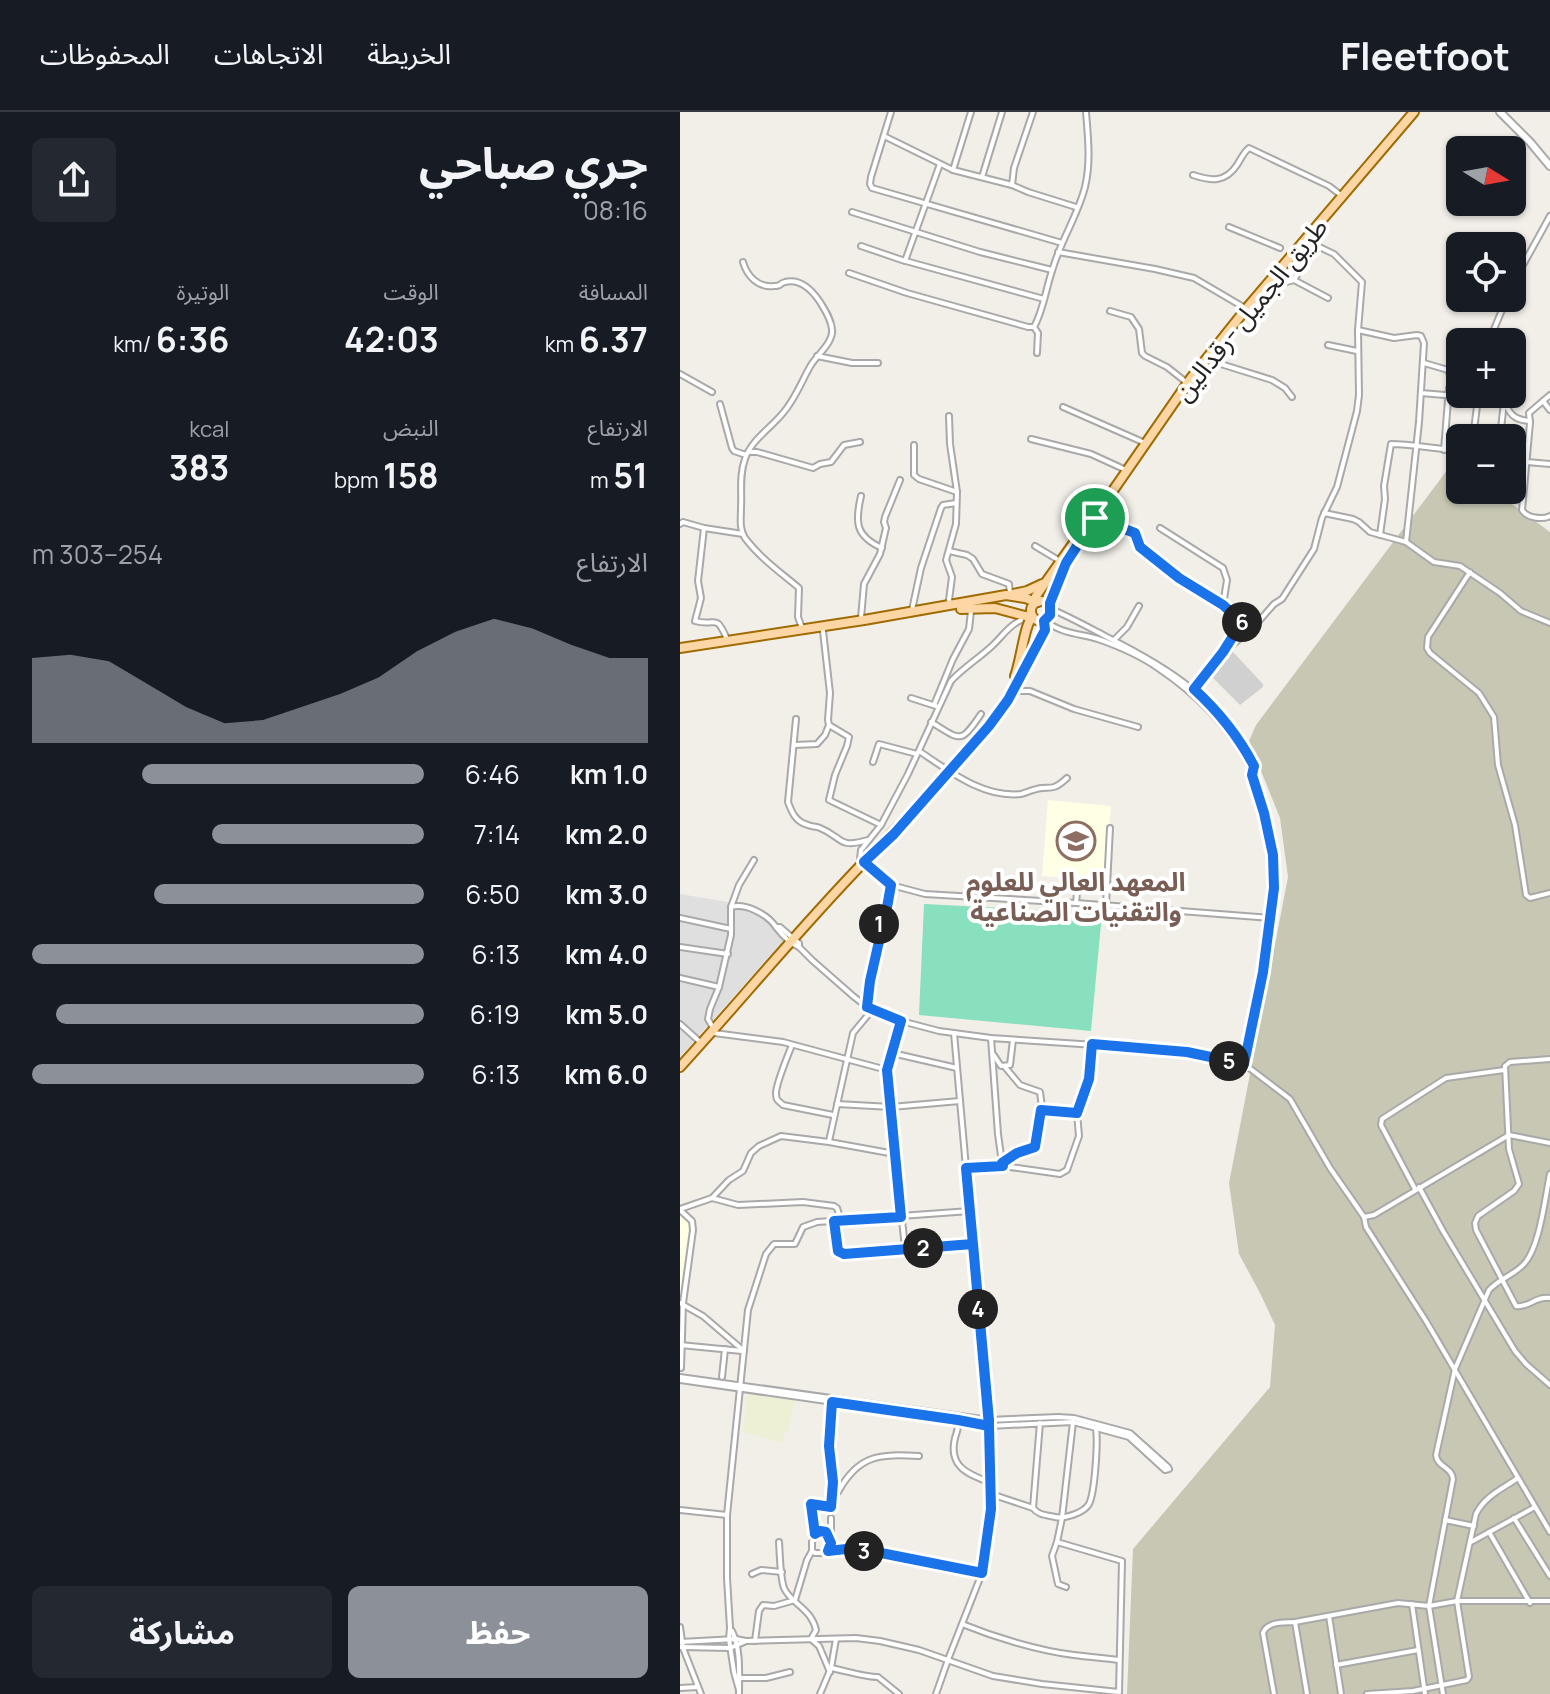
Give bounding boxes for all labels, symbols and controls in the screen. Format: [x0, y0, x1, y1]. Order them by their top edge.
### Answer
text: Fleetfoot [1340, 29, 1510, 81]
text: المحفوظات [40, 34, 170, 72]
text: الاتجاهات [214, 34, 323, 72]
text: الخريطة [367, 34, 451, 72]
text: جري صباحي [419, 132, 648, 192]
north arrow [1446, 136, 1526, 216]
map controls [1446, 136, 1526, 504]
button: share [32, 138, 116, 222]
text: 08:16 [583, 192, 648, 228]
street label: طريق الجميل -رقدالين [1165, 210, 1335, 408]
button: locate [1446, 232, 1526, 312]
text: الوتيرة [176, 277, 229, 307]
text: الوقت [383, 277, 439, 307]
text: المسافة [579, 277, 648, 307]
text: 6:36 [156, 316, 229, 362]
text: 42:03 [344, 316, 439, 362]
text: 6.37 [579, 316, 648, 362]
button: + [1446, 328, 1526, 408]
text: /km [113, 329, 156, 359]
text: km [545, 329, 579, 359]
text: النبض [383, 413, 439, 443]
text: الارتفاع [588, 413, 648, 443]
text: kcal [189, 414, 229, 444]
button: − [1446, 424, 1526, 504]
text: 383 [169, 444, 229, 490]
text: 158 [383, 452, 439, 498]
text: 51 [613, 452, 648, 498]
text: bpm [334, 465, 383, 495]
text: m [590, 465, 613, 495]
pin [1061, 484, 1129, 552]
icon: arrive [1073, 496, 1117, 540]
text: 254–303 m [32, 536, 163, 572]
text: الارتفاع [577, 544, 648, 580]
pin: 6 [1222, 602, 1262, 642]
text: 6 [1235, 607, 1249, 637]
text: 6:46 [465, 756, 520, 792]
text: 1.0 km [570, 756, 648, 792]
text: 7:14 [474, 816, 520, 852]
text: 2.0 km [565, 816, 648, 852]
school or university icon: المعهد العالي للعلوم والتقنيات الصناعية [1055, 820, 1097, 862]
place label: المعهد العالي للعلوم والتقنيات الصناعية [966, 863, 1186, 929]
text: 6:50 [465, 876, 520, 912]
text: 3.0 km [565, 876, 648, 912]
pin: 1 [859, 904, 899, 944]
text: 1 [874, 909, 884, 939]
text: 6:13 [472, 936, 520, 972]
text: 4.0 km [565, 936, 648, 972]
text: 6:19 [470, 996, 520, 1032]
text: 5.0 km [565, 996, 648, 1032]
pin: 5 [1209, 1041, 1249, 1081]
text: 5 [1223, 1046, 1235, 1076]
text: 6:13 [472, 1056, 520, 1092]
text: 6.0 km [564, 1056, 648, 1092]
pin: 2 [903, 1228, 943, 1268]
text: 2 [916, 1233, 930, 1263]
pin: 4 [958, 1289, 998, 1329]
text: 4 [971, 1294, 985, 1324]
pin: 3 [844, 1531, 884, 1571]
text: 3 [858, 1536, 870, 1566]
button: مشاركة [32, 1586, 332, 1678]
button: حفظ [348, 1586, 648, 1678]

